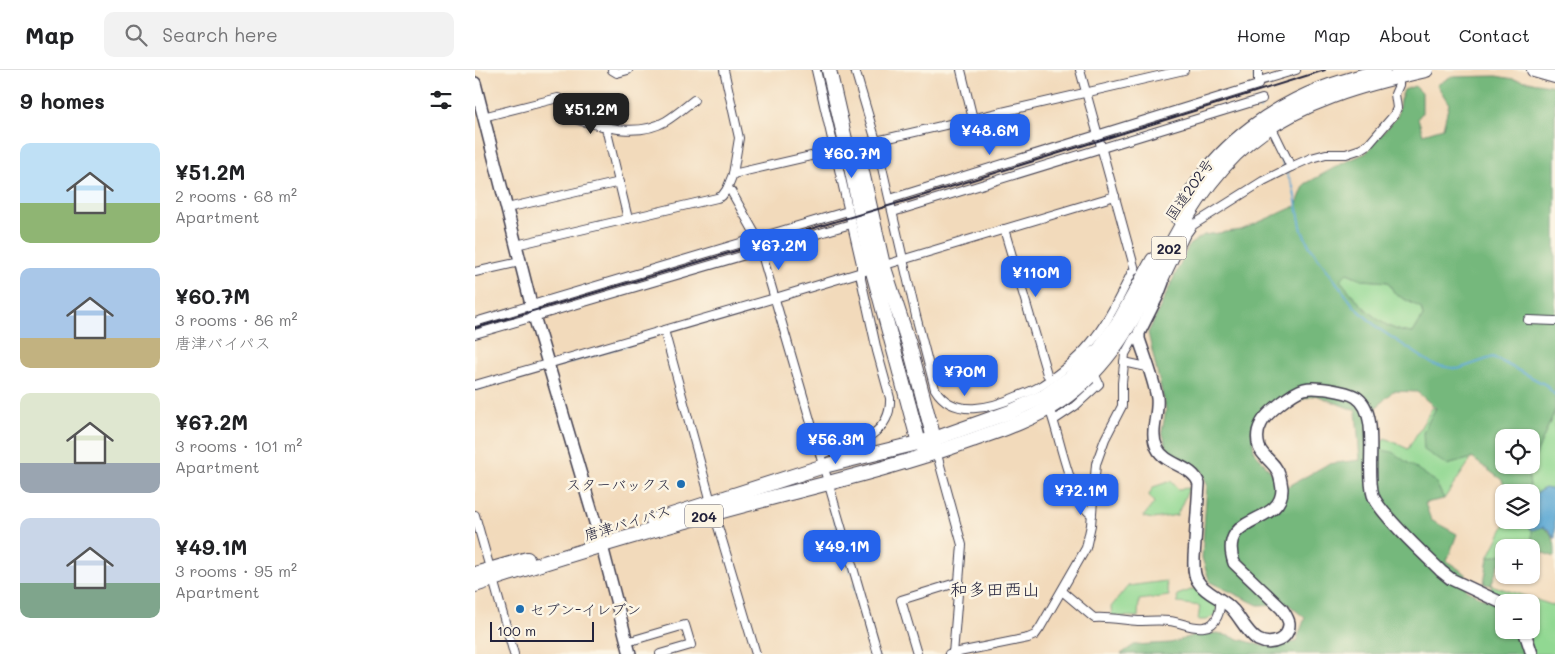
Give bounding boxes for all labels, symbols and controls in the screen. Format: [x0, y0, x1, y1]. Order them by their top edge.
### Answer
search box [104, 12, 454, 57]
text: Map [25, 19, 74, 50]
icon: search [122, 21, 150, 49]
text: Search here [162, 22, 278, 47]
text: Home [1237, 23, 1286, 47]
text: Map [1314, 23, 1350, 47]
text: About [1378, 23, 1431, 47]
text: Contact [1459, 23, 1530, 47]
icon: filters [427, 86, 455, 114]
text: 9 homes [20, 87, 105, 114]
pin: ¥51.2M [550, 92, 632, 135]
text: ¥51.2M [564, 98, 618, 119]
pin: ¥48.6M [949, 114, 1031, 156]
text: ¥48.6M [961, 119, 1019, 140]
pin: ¥60.7M [811, 136, 893, 179]
text: ¥60.7M [823, 142, 881, 163]
street label: 国道202号 [1160, 154, 1218, 224]
text: ¥51.2M [175, 158, 246, 185]
icon: home [60, 163, 120, 223]
text: 2 rooms · 68 m² [175, 185, 297, 206]
text: Apartment [175, 206, 260, 227]
pin: ¥67.2M [738, 228, 820, 271]
text: ¥67.2M [751, 234, 807, 255]
road number: 202 [1151, 237, 1187, 260]
pin: ¥110M [1001, 256, 1071, 298]
text: ¥110M [1012, 261, 1060, 282]
text: ¥60.7M [175, 282, 250, 309]
icon: home [60, 288, 120, 348]
text: 3 rooms · 86 m² [175, 309, 298, 330]
text: 唐津バイパス [175, 332, 271, 353]
pin: ¥70M [935, 354, 995, 397]
text: ¥70M [944, 360, 986, 381]
text: ¥67.2M [175, 408, 248, 435]
icon: home [60, 413, 120, 473]
pin: ¥56.3M [795, 422, 877, 465]
text: ¥56.3M [808, 428, 864, 449]
map controls [1495, 429, 1540, 639]
button: locate [1495, 429, 1540, 474]
text: 3 rooms · 101 m² [175, 435, 302, 456]
text: Apartment [175, 456, 260, 477]
place label: スターバックス [566, 474, 671, 494]
pin: ¥72.1M [1040, 474, 1122, 516]
marker: スターバックス [675, 478, 687, 490]
text: ¥72.1M [1054, 479, 1108, 500]
button: layers [1495, 484, 1540, 529]
street label: 唐津バイパス [581, 499, 673, 545]
road number: 204 [685, 504, 723, 528]
pin: ¥49.1M [801, 530, 883, 572]
text: ¥49.1M [175, 533, 247, 560]
text: ¥49.1M [814, 535, 870, 556]
icon: home [60, 538, 120, 598]
button: + [1495, 539, 1540, 584]
text: 3 rooms · 95 m² [175, 560, 297, 581]
district label: 和多田西山 [950, 577, 1040, 601]
text: Apartment [175, 581, 260, 602]
button: − [1495, 594, 1540, 639]
place label: セブン-イレブン [530, 599, 641, 619]
marker: セブン-イレブン [514, 603, 526, 615]
scale bar [490, 619, 594, 642]
text: 100 m [497, 621, 536, 640]

